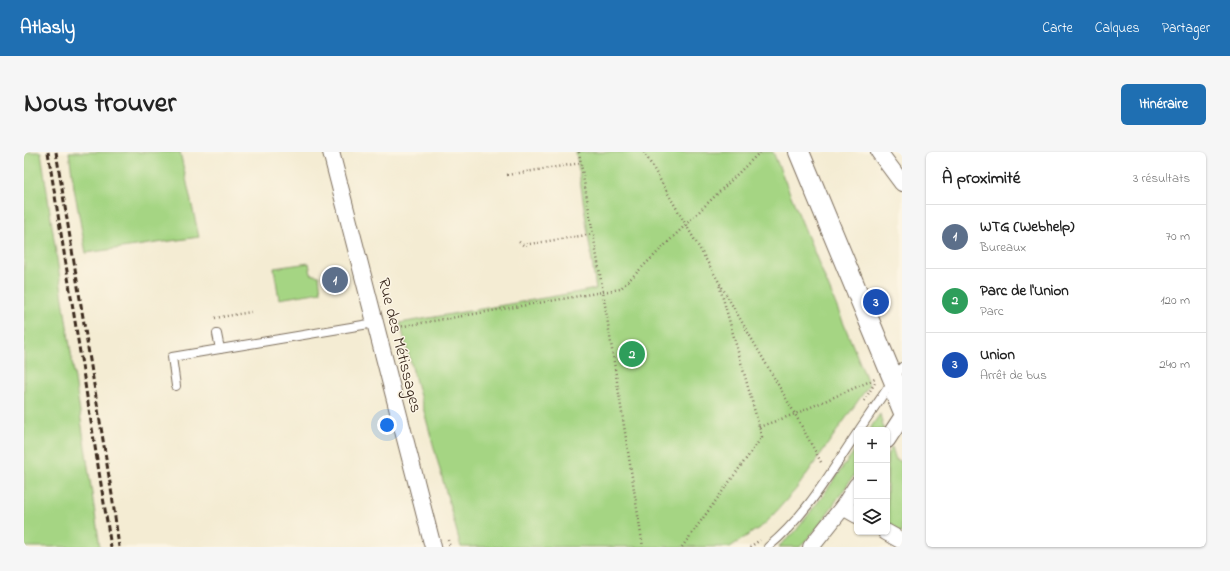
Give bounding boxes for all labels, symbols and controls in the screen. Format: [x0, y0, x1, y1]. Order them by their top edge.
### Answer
text: Atlasly [20, 15, 75, 42]
text: Carte [1042, 18, 1073, 39]
text: Calques [1095, 18, 1140, 39]
text: Partager [1162, 18, 1210, 39]
text: Nous trouver [24, 84, 176, 125]
button: Itinéraire [1121, 84, 1206, 125]
text: À proximité [942, 166, 1020, 191]
text: 3 résultats [1133, 169, 1190, 188]
text: WTG (Webhelp) [980, 216, 1074, 238]
text: 1 [953, 227, 957, 246]
text: 70 m [1166, 227, 1190, 246]
text: Bureaux [980, 238, 1026, 257]
pin: 1 [322, 265, 348, 295]
street label: Rue des Métissages [369, 275, 428, 416]
text: Parc de l'Union [980, 280, 1069, 302]
pin: 3 [863, 287, 889, 317]
text: 2 [952, 291, 958, 310]
text: 120 m [1160, 291, 1190, 310]
text: Parc [980, 302, 1004, 321]
pin: 2 [619, 339, 645, 369]
text: Union [980, 344, 1015, 366]
text: 3 [952, 355, 958, 374]
text: 240 m [1159, 355, 1190, 374]
text: Arrêt de bus [980, 366, 1047, 385]
your location [377, 415, 397, 435]
map controls [854, 427, 890, 535]
button: + [854, 427, 890, 463]
button: − [854, 463, 890, 499]
button: layers [854, 499, 890, 535]

